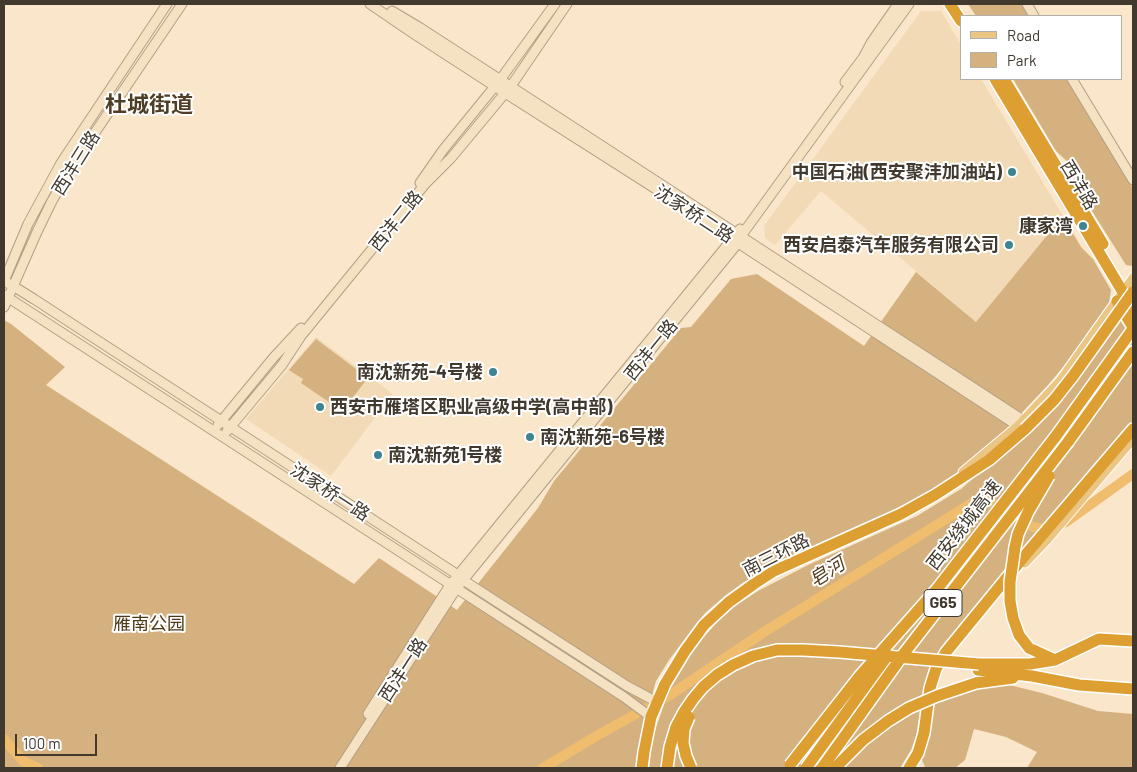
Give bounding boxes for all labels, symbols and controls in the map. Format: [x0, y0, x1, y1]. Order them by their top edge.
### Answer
legend [960, 15, 1122, 80]
text: Road [1007, 26, 1040, 44]
text: Park [1007, 51, 1036, 69]
district label: 杜城街道 [105, 92, 193, 118]
street label: 西沣三路 [48, 127, 104, 199]
street label: 西沣路 [1056, 156, 1102, 214]
place label: 中国石油(西安聚沣加油站) [792, 161, 1002, 183]
marker: 中国石油(西安聚沣加油站) [1006, 166, 1018, 178]
street label: 沈家桥二路 [650, 180, 738, 248]
street label: 西沣二路 [365, 186, 427, 256]
place label: 康家湾 [1019, 215, 1073, 237]
marker: 康家湾 [1077, 220, 1089, 232]
place label: 西安启泰汽车服务有限公司 [783, 234, 999, 256]
marker: 西安启泰汽车服务有限公司 [1003, 239, 1015, 251]
street label: 西沣一路 [620, 315, 682, 385]
place label: 南沈新苑-4号楼 [357, 361, 483, 383]
marker: 南沈新苑-4号楼 [487, 366, 499, 378]
place label: 西安市雁塔区职业高级中学(高中部) [330, 396, 612, 418]
marker: 西安市雁塔区职业高级中学(高中部) [314, 401, 326, 413]
place label: 南沈新苑-6号楼 [540, 426, 665, 448]
marker: 南沈新苑-6号楼 [524, 431, 536, 443]
place label: 南沈新苑1号楼 [388, 444, 502, 466]
marker: 南沈新苑1号楼 [372, 449, 384, 461]
street label: 沈家桥一路 [286, 458, 374, 526]
street label: 西安绕城高速 [922, 476, 1006, 574]
street label: 南三环路 [739, 529, 813, 581]
water label: 皂河 [805, 552, 849, 592]
road number: G65 [924, 590, 962, 616]
park label: 雁南公园 [113, 613, 185, 635]
street label: 西沣一路 [374, 634, 432, 706]
scale bar [18, 724, 100, 756]
text: 100 m [23, 734, 61, 752]

